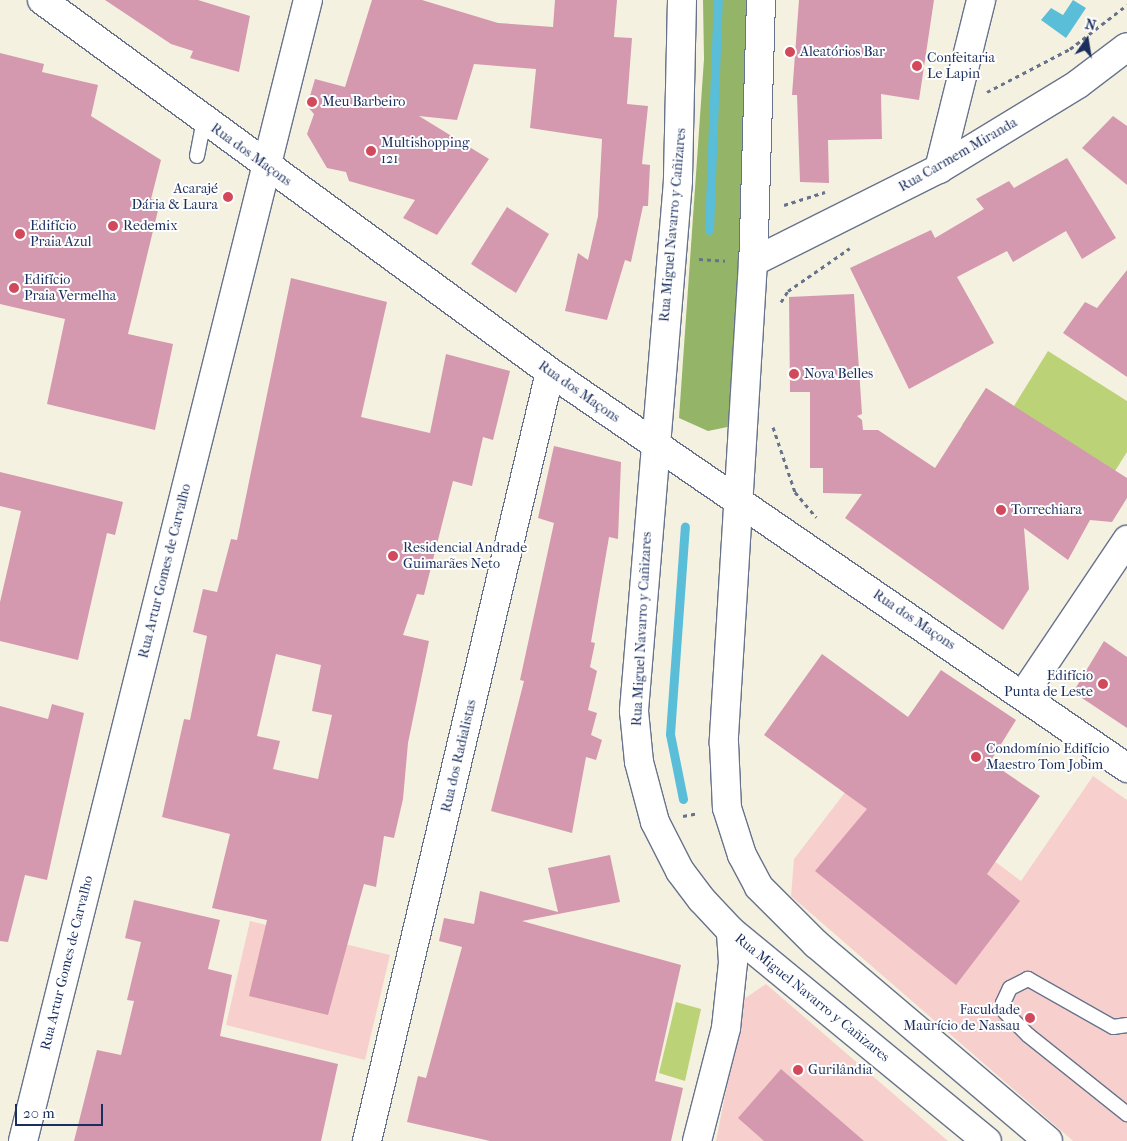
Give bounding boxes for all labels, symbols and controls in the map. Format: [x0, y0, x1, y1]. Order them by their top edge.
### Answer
north arrow [1062, 15, 1112, 65]
text: N [1083, 15, 1098, 34]
place label: Aleatórios Bar [800, 44, 885, 60]
marker: Aleatórios Bar [784, 46, 796, 58]
place label: Confeitaria Le Lapin [927, 50, 995, 82]
marker: Confeitaria Le Lapin [911, 60, 923, 72]
place label: Meu Barbeiro [322, 94, 405, 110]
marker: Meu Barbeiro [306, 96, 318, 108]
street label: Rua Carmem Miranda [896, 114, 1020, 196]
street label: Rua dos Maçons [207, 120, 295, 190]
street label: Rua Miguel Navarro y Cañizares [656, 127, 690, 323]
place label: Multishopping 121 [381, 135, 469, 168]
marker: Multishopping 121 [365, 145, 377, 157]
place label: Acarajé Dária & Laura [132, 181, 218, 213]
marker: Acarajé Dária & Laura [222, 191, 234, 203]
place label: Edifício Praia Azul [30, 218, 92, 250]
place label: Redemix [123, 218, 178, 234]
marker: Redemix [107, 220, 119, 232]
marker: Edifício Praia Azul [14, 228, 26, 240]
place label: Edifício Praia Vermelha [24, 272, 116, 304]
marker: Edifício Praia Vermelha [8, 282, 20, 294]
street label: Rua dos Maçons [535, 358, 623, 426]
place label: Nova Belles [804, 366, 873, 382]
marker: Nova Belles [788, 368, 800, 380]
street label: Rua Artur Gomes de Carvalho [135, 482, 195, 660]
place label: Torrechiara [1011, 502, 1082, 518]
marker: Torrechiara [995, 504, 1007, 516]
street label: Rua Miguel Navarro y Cañizares [629, 531, 655, 727]
place label: Residencial Andrade Guimarães Neto [403, 540, 527, 572]
marker: Residencial Andrade Guimarães Neto [387, 550, 399, 562]
street label: Rua dos Maçons [870, 586, 958, 654]
place label: Edifício Punta de Leste [1004, 668, 1093, 700]
marker: Edifício Punta de Leste [1097, 678, 1109, 690]
street label: Rua dos Radialistas [438, 698, 480, 814]
place label: Condomínio Edifício Maestro Tom Jobim [986, 741, 1109, 774]
marker: Condomínio Edifício Maestro Tom Jobim [970, 751, 982, 763]
street label: Rua Artur Gomes de Carvalho [37, 874, 97, 1052]
street label: Rua Miguel Navarro y Cañizares [731, 930, 893, 1066]
place label: Faculdade Maurício de Nassau [904, 1002, 1020, 1034]
marker: Faculdade Maurício de Nassau [1024, 1012, 1036, 1024]
place label: Gurilândia [808, 1062, 873, 1078]
marker: Gurilândia [792, 1064, 804, 1076]
scale bar [18, 1094, 105, 1126]
text: 20 m [23, 1104, 55, 1122]

